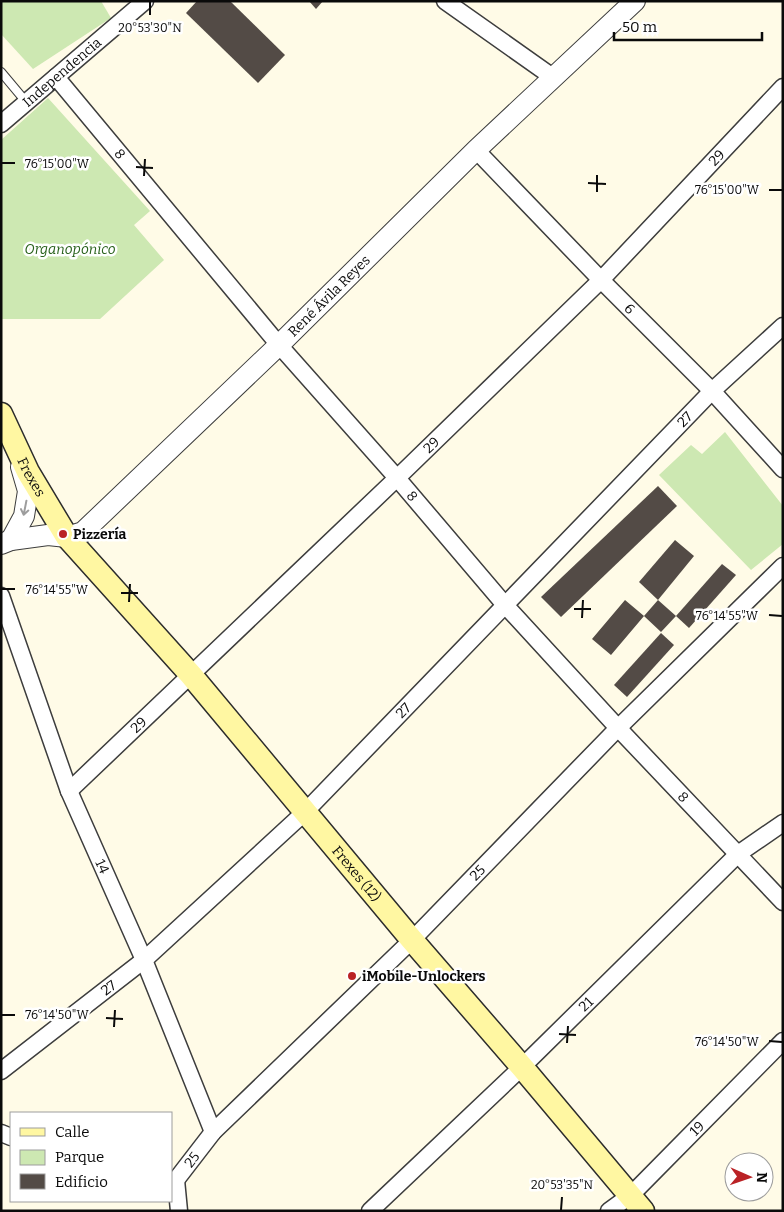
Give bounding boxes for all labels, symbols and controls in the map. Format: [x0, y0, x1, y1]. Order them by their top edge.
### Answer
scale bar [614, 10, 762, 42]
text: 50 m [622, 18, 658, 36]
text: 20°53'30"N [118, 21, 182, 35]
street label: Independencia [19, 34, 105, 111]
street label: 8 [110, 146, 129, 163]
street label: 29 [705, 146, 728, 169]
text: 76°15'00"W [25, 157, 90, 171]
text: 76°15'00"W [695, 183, 760, 197]
park label: Organopónico [25, 241, 116, 258]
street label: René Ávila Reyes [285, 252, 374, 340]
street label: 6 [620, 300, 638, 318]
street label: 27 [674, 408, 696, 431]
street label: 29 [420, 434, 443, 457]
street label: Frexes [13, 455, 49, 500]
street label: 8 [403, 488, 421, 505]
one-way arrow [20, 499, 30, 515]
place label: Pizzería [73, 526, 127, 543]
marker: Pizzería [57, 528, 69, 540]
text: 76°14'55"W [26, 583, 89, 597]
text: 76°14'55"W [696, 609, 759, 623]
street label: 27 [392, 700, 415, 722]
street label: 29 [127, 713, 150, 737]
street label: 8 [674, 788, 692, 806]
street label: Frexes (12) [328, 843, 384, 905]
street label: 14 [91, 857, 113, 876]
street label: 25 [466, 862, 489, 884]
place label: iMobile-Unlockers [362, 968, 486, 985]
marker: iMobile-Unlockers [346, 970, 358, 982]
street label: 27 [98, 977, 120, 999]
street label: 21 [575, 993, 597, 1015]
text: 76°14'50"W [25, 1008, 89, 1022]
text: 76°14'50"W [695, 1035, 759, 1049]
legend [10, 1112, 172, 1202]
street label: 19 [686, 1118, 708, 1140]
text: Calle [55, 1123, 89, 1141]
text: Parque [55, 1148, 104, 1166]
street label: 25 [181, 1149, 204, 1171]
north arrow [724, 1152, 774, 1202]
text: N [753, 1172, 770, 1183]
text: Edificio [55, 1173, 108, 1191]
text: 20°53'35"N [531, 1178, 594, 1192]

